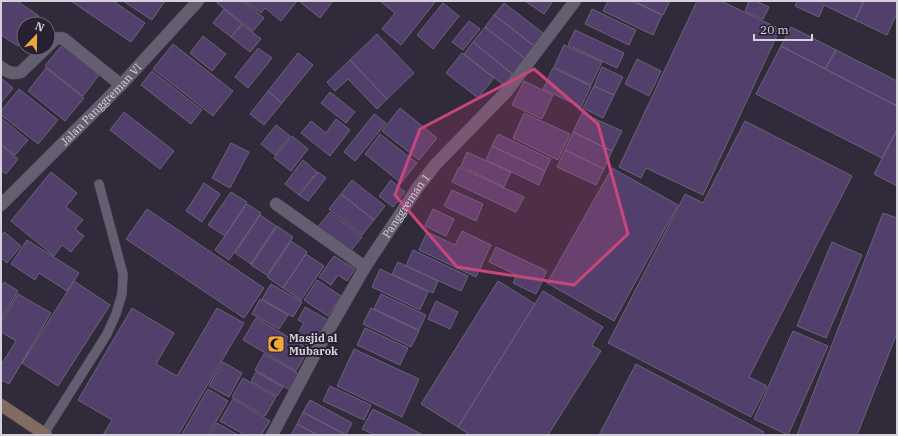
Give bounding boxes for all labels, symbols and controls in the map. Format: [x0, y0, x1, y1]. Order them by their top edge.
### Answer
north arrow [16, 16, 56, 56]
scale bar [754, 16, 812, 42]
text: N [33, 19, 47, 35]
text: 20 m [760, 22, 789, 37]
street label: Jalan Panggreman VI [58, 60, 145, 148]
street label: Panggreman 1 [379, 170, 433, 241]
place label: Masjid al Mubarok [289, 331, 338, 358]
mosque icon: Masjid al Mubarok [266, 334, 286, 354]

